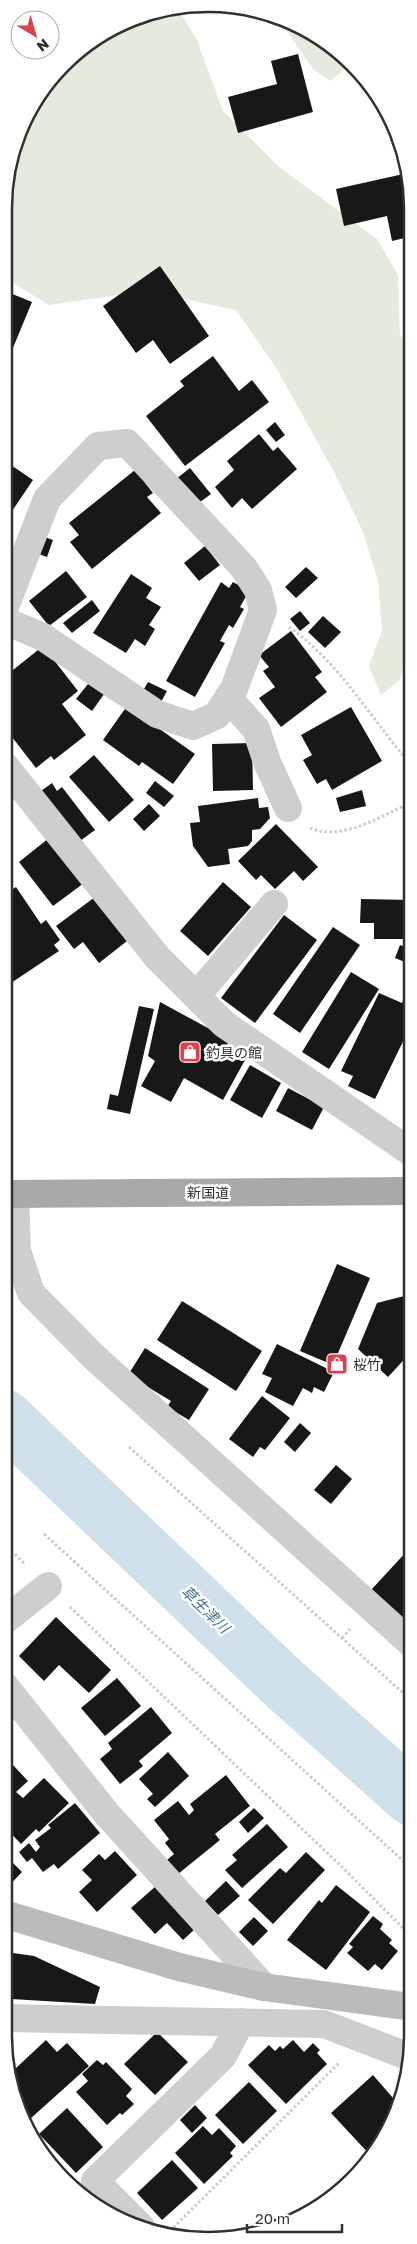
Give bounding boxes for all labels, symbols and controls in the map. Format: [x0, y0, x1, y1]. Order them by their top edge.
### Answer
north arrow [10, 10, 60, 60]
text: N [34, 36, 53, 56]
shop icon: 釣具の館 [178, 1040, 202, 1064]
place label: 釣具の館 [206, 1044, 262, 1061]
street label: 新国道 [187, 1184, 229, 1201]
shop icon: 桜竹 [325, 1352, 349, 1376]
place label: 桜竹 [353, 1356, 381, 1373]
water label: 草生津川 [178, 1582, 235, 1638]
scale bar [247, 2202, 342, 2234]
text: 20 m [255, 2209, 290, 2227]

